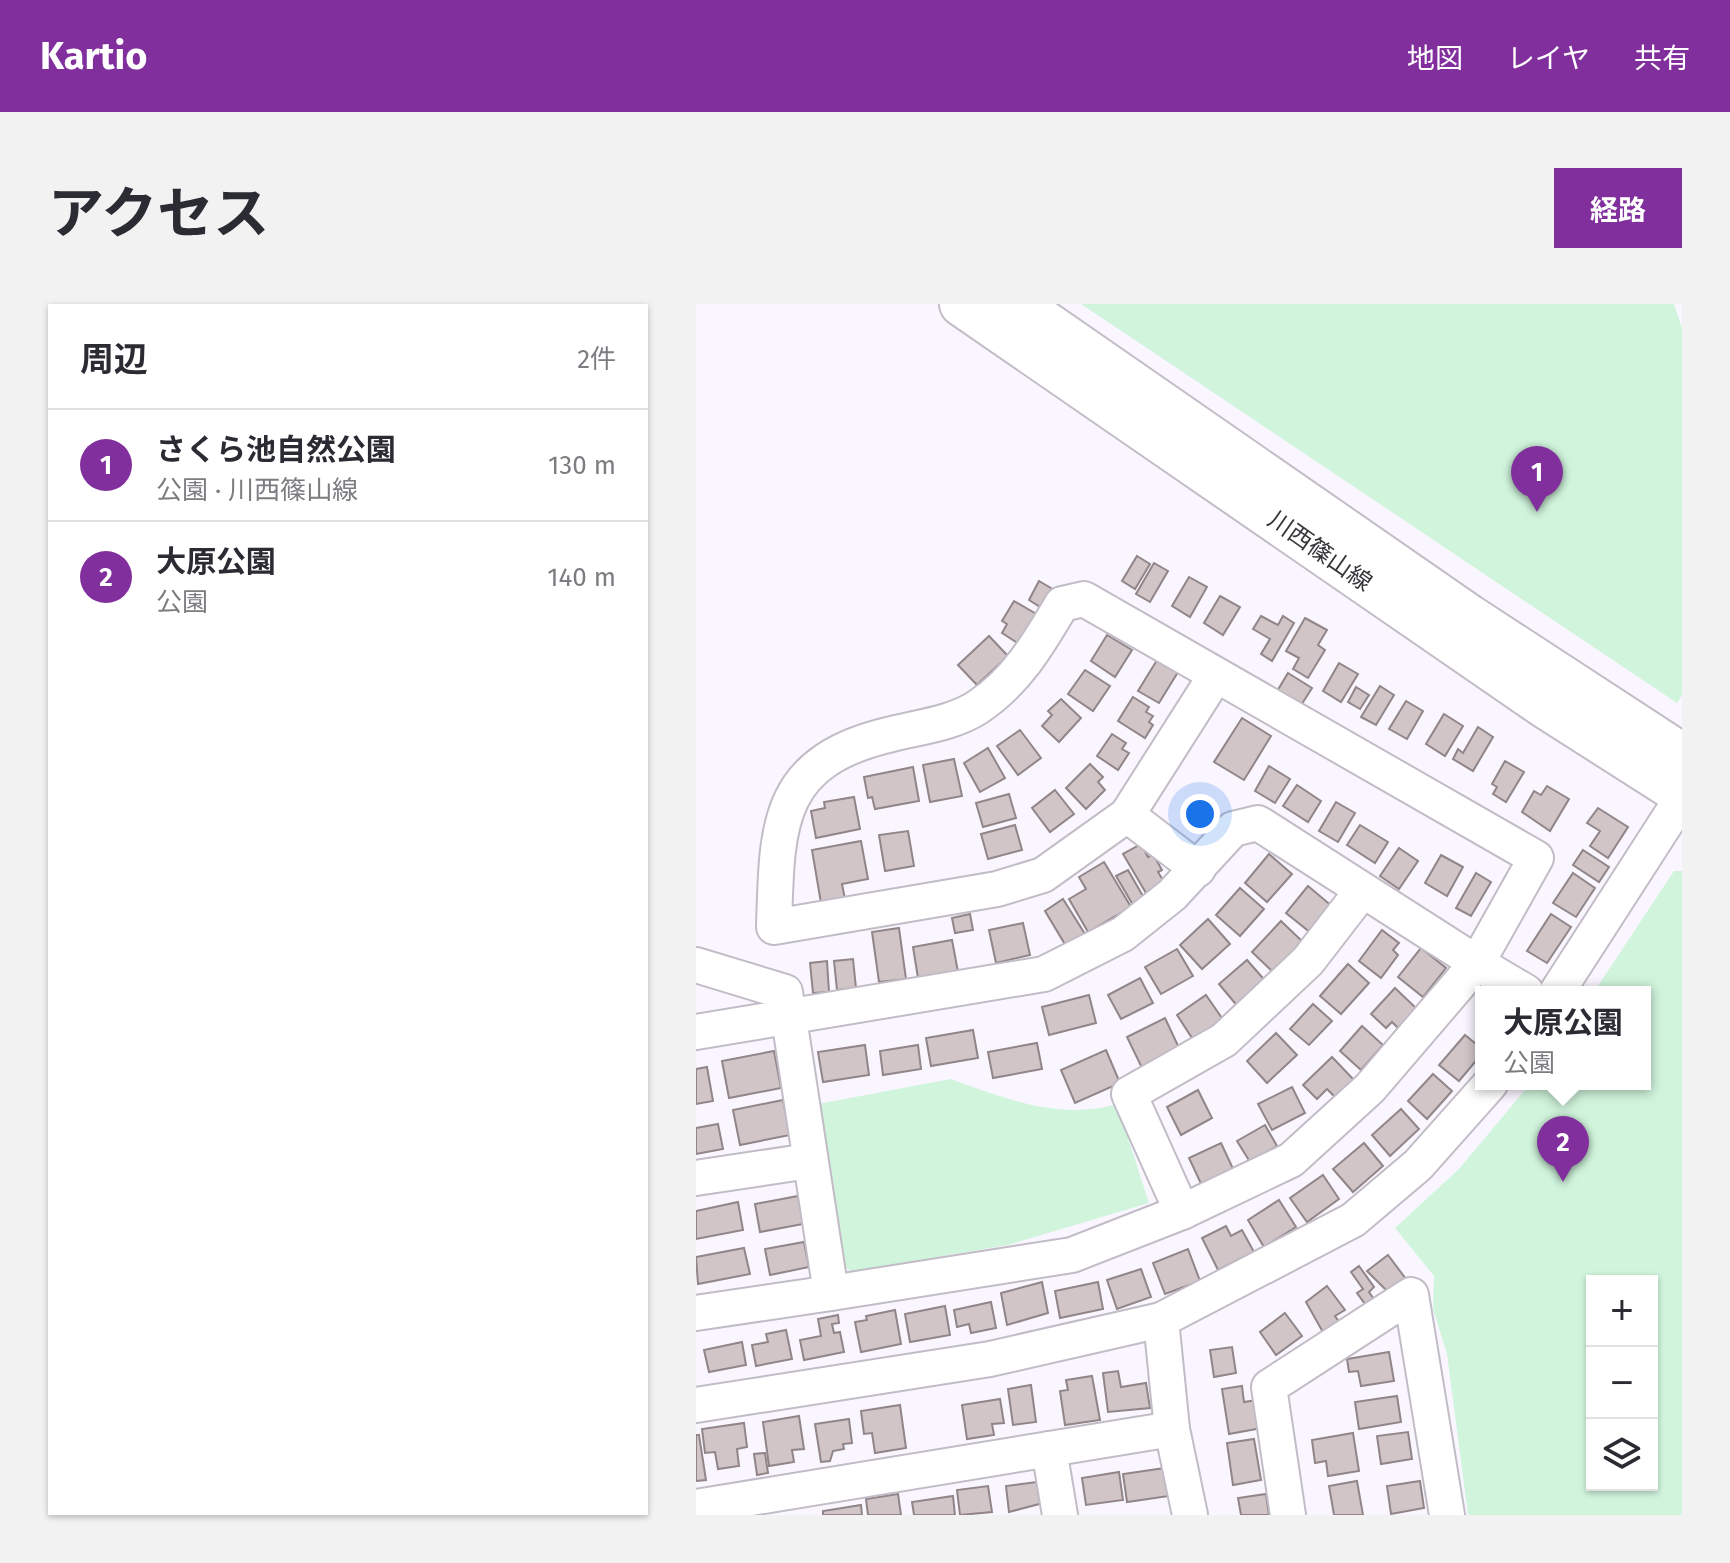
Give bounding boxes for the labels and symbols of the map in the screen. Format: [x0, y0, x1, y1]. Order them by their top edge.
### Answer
pin: 1 [1511, 446, 1563, 512]
street label: 川西篠山線 [1263, 505, 1377, 597]
your location [1180, 794, 1220, 834]
pin: 2 [1537, 1116, 1589, 1182]

